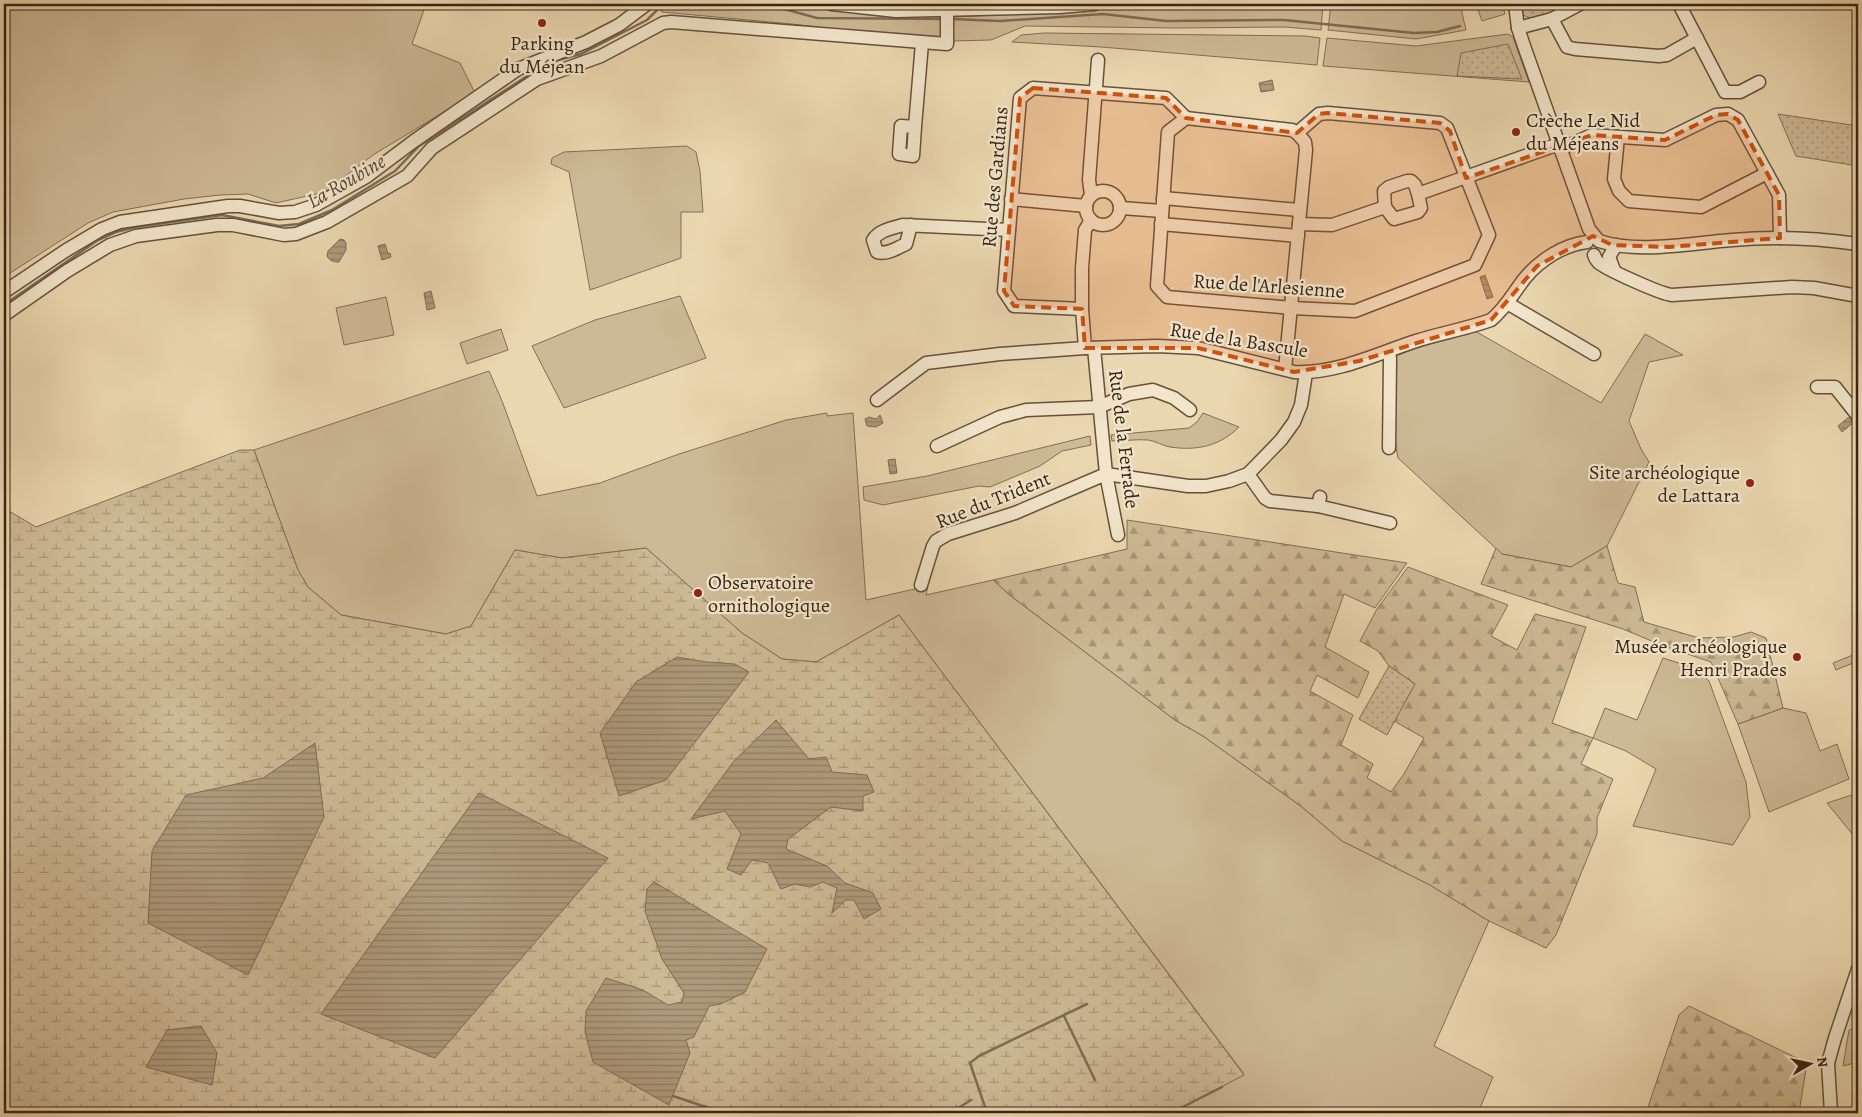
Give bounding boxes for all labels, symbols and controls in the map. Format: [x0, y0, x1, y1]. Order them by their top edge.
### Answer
marker: Parking du Méjean [536, 17, 548, 29]
place label: Parking du Méjean [499, 30, 585, 80]
street label: Rue des Gardians [975, 105, 1015, 249]
place label: Crèche Le Nid du Méjeans [1526, 107, 1640, 157]
marker: Crèche Le Nid du Méjeans [1510, 126, 1522, 138]
water label: La Roubine [301, 147, 391, 215]
street label: Rue de l'Arlesienne [1192, 267, 1346, 305]
street label: Rue de la Bascule [1168, 316, 1310, 364]
street label: Rue de la Ferrade [1102, 368, 1146, 510]
place label: Site archéologique de Lattara [1589, 459, 1741, 509]
street label: Rue du Trident [931, 465, 1055, 535]
marker: Site archéologique de Lattara [1744, 477, 1756, 489]
place label: Observatoire ornithologique [708, 569, 830, 619]
marker: Observatoire ornithologique [692, 587, 704, 599]
place label: Musée archéologique Henri Prades [1614, 633, 1787, 683]
marker: Musée archéologique Henri Prades [1791, 651, 1803, 663]
north arrow [1784, 1040, 1834, 1090]
text: N [1812, 1056, 1833, 1069]

